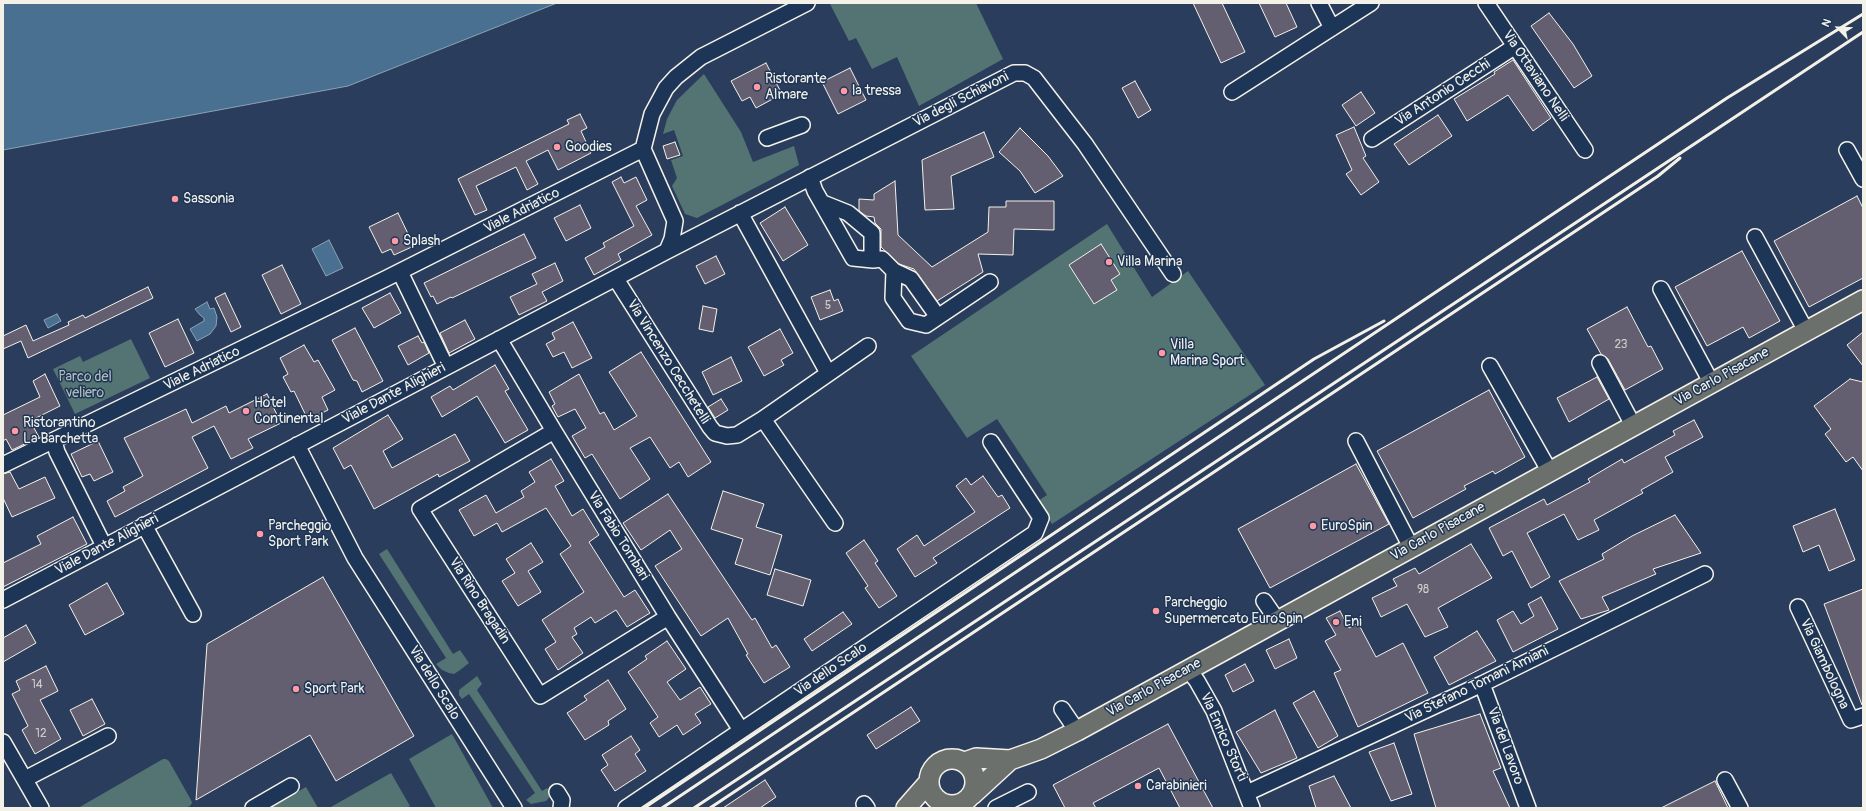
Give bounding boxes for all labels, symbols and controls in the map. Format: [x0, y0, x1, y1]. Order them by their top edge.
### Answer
north arrow [1818, 8, 1858, 48]
text: N [1819, 17, 1834, 29]
street label: Via Ottaviano Nelli [1498, 27, 1572, 125]
street label: Via Antonio Cecchi [1392, 56, 1494, 130]
street label: Via degli Schiavoni [910, 69, 1012, 131]
place label: Ristorante Almare [765, 71, 826, 104]
marker: Ristorante Almare [752, 82, 762, 92]
place label: la tressa [852, 83, 901, 99]
marker: la tressa [839, 86, 849, 96]
place label: Goodies [565, 139, 612, 155]
marker: Goodies [552, 142, 562, 152]
street label: Viale Adriatico [481, 185, 563, 237]
place label: Sassonia [183, 191, 234, 207]
marker: Sassonia [170, 194, 180, 204]
place label: Splash [403, 233, 440, 249]
marker: Splash [390, 236, 400, 246]
place label: Villa Marina [1117, 254, 1182, 270]
marker: Villa Marina [1104, 257, 1114, 267]
street label: Via Vincenzo Cecchetelli [623, 297, 713, 427]
house number: 5 [825, 299, 831, 313]
place label: Villa Marina Sport [1170, 337, 1244, 370]
house number: 23 [1614, 338, 1628, 352]
street label: Viale Adriatico [161, 343, 243, 395]
street label: Via Carlo Pisacane [1672, 344, 1772, 410]
marker: Villa Marina Sport [1157, 348, 1167, 358]
street label: Viale Dante Alighieri [339, 360, 449, 428]
park label: Parco del veliero [58, 369, 112, 402]
place label: Hotel Continental [254, 395, 324, 428]
marker: Hotel Continental [241, 406, 251, 416]
place label: Ristorantino La Barchetta [23, 415, 98, 448]
marker: Ristorantino La Barchetta [10, 426, 20, 436]
street label: Via Fabio Tombari [584, 488, 652, 584]
street label: Via Carlo Pisacane [1388, 499, 1488, 565]
street label: Viale Dante Alighieri [52, 511, 162, 579]
place label: Parcheggio Sport Park [268, 518, 331, 550]
place label: EuroSpin [1321, 518, 1373, 534]
marker: EuroSpin [1308, 521, 1318, 531]
marker: Parcheggio Sport Park [255, 529, 265, 539]
street label: Via Rino Bragadin [445, 555, 513, 647]
house number: 98 [1417, 583, 1429, 597]
place label: Parcheggio Supermercato EuroSpin [1164, 595, 1303, 628]
marker: Parcheggio Supermercato EuroSpin [1151, 606, 1161, 616]
place label: Eni [1344, 614, 1362, 630]
street label: Via Giambologna [1796, 616, 1852, 712]
marker: Eni [1331, 617, 1341, 627]
street label: Via dello Scalo [791, 639, 871, 701]
street label: Via dello Scalo [405, 643, 463, 723]
street label: Via Stefano Tomani Amiani [1403, 643, 1551, 727]
street label: Via Carlo Pisacane [1104, 655, 1204, 721]
house number: 14 [31, 678, 43, 692]
place label: Sport Park [304, 681, 364, 697]
marker: Sport Park [291, 684, 301, 694]
street label: Via Enrico Storti [1196, 690, 1250, 784]
street label: Via del Lavoro [1483, 705, 1527, 787]
house number: 12 [35, 727, 47, 741]
place label: Carabinieri [1146, 778, 1207, 794]
marker: Carabinieri [1133, 781, 1143, 791]

